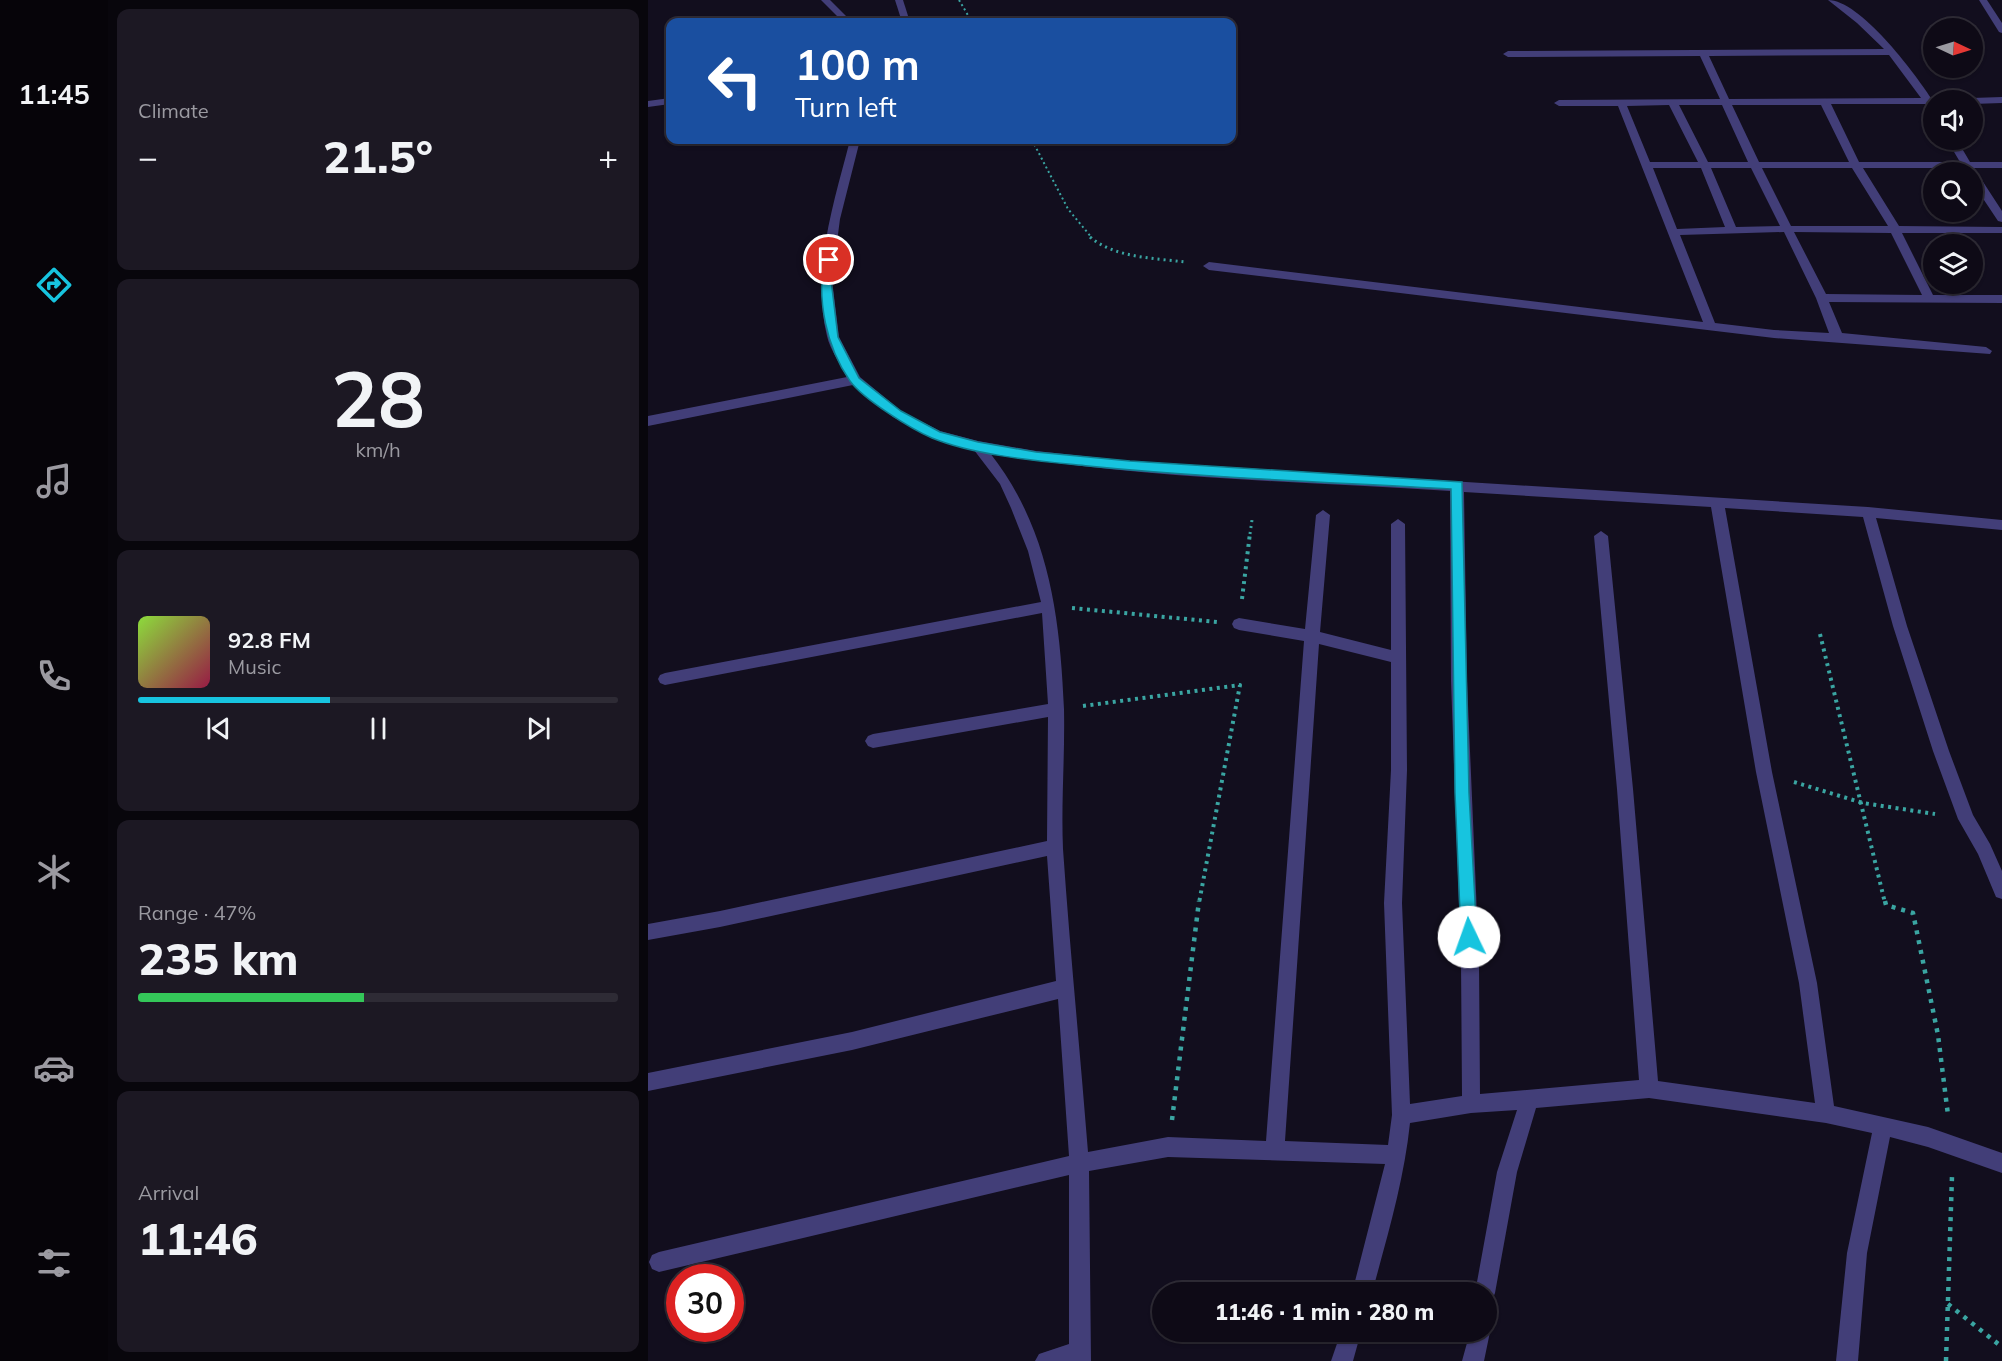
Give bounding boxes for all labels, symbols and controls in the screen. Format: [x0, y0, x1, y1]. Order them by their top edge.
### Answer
north arrow [1923, 18, 1983, 78]
map controls [1923, 18, 1983, 294]
text: 100 m [795, 38, 920, 91]
icon: left [696, 42, 774, 120]
text: 11:45 [18, 77, 90, 111]
text: Turn left [795, 90, 897, 124]
button: sound [1923, 90, 1983, 150]
text: Climate [138, 98, 209, 123]
text: 21.5° [323, 128, 433, 184]
text: − [138, 136, 158, 177]
text: + [598, 136, 618, 177]
button: search [1923, 162, 1983, 222]
pin [803, 234, 854, 285]
button: layers [1923, 234, 1983, 294]
icon: arrive [812, 243, 845, 276]
icon: directions [33, 264, 75, 306]
text: 28 [331, 349, 425, 447]
text: km/h [355, 437, 401, 462]
icon: music [33, 460, 75, 502]
text: 92.8 FM [228, 626, 311, 654]
text: Music [228, 654, 281, 679]
icon: phone [33, 655, 75, 697]
icon: previous [202, 712, 235, 745]
icon: pause [362, 712, 395, 745]
icon: next [522, 712, 555, 745]
icon: climate [33, 851, 75, 893]
text: Range · 47% [138, 900, 256, 925]
position arrow [1437, 905, 1501, 969]
text: 235 km [138, 930, 299, 986]
icon: car [33, 1047, 75, 1089]
text: Arrival [138, 1180, 199, 1205]
text: 11:46 [138, 1210, 258, 1266]
icon: filters [33, 1242, 75, 1284]
speed limit sign: 30 [666, 1264, 744, 1342]
text: 11:46 · 1 min · 280 m [1215, 1298, 1434, 1326]

